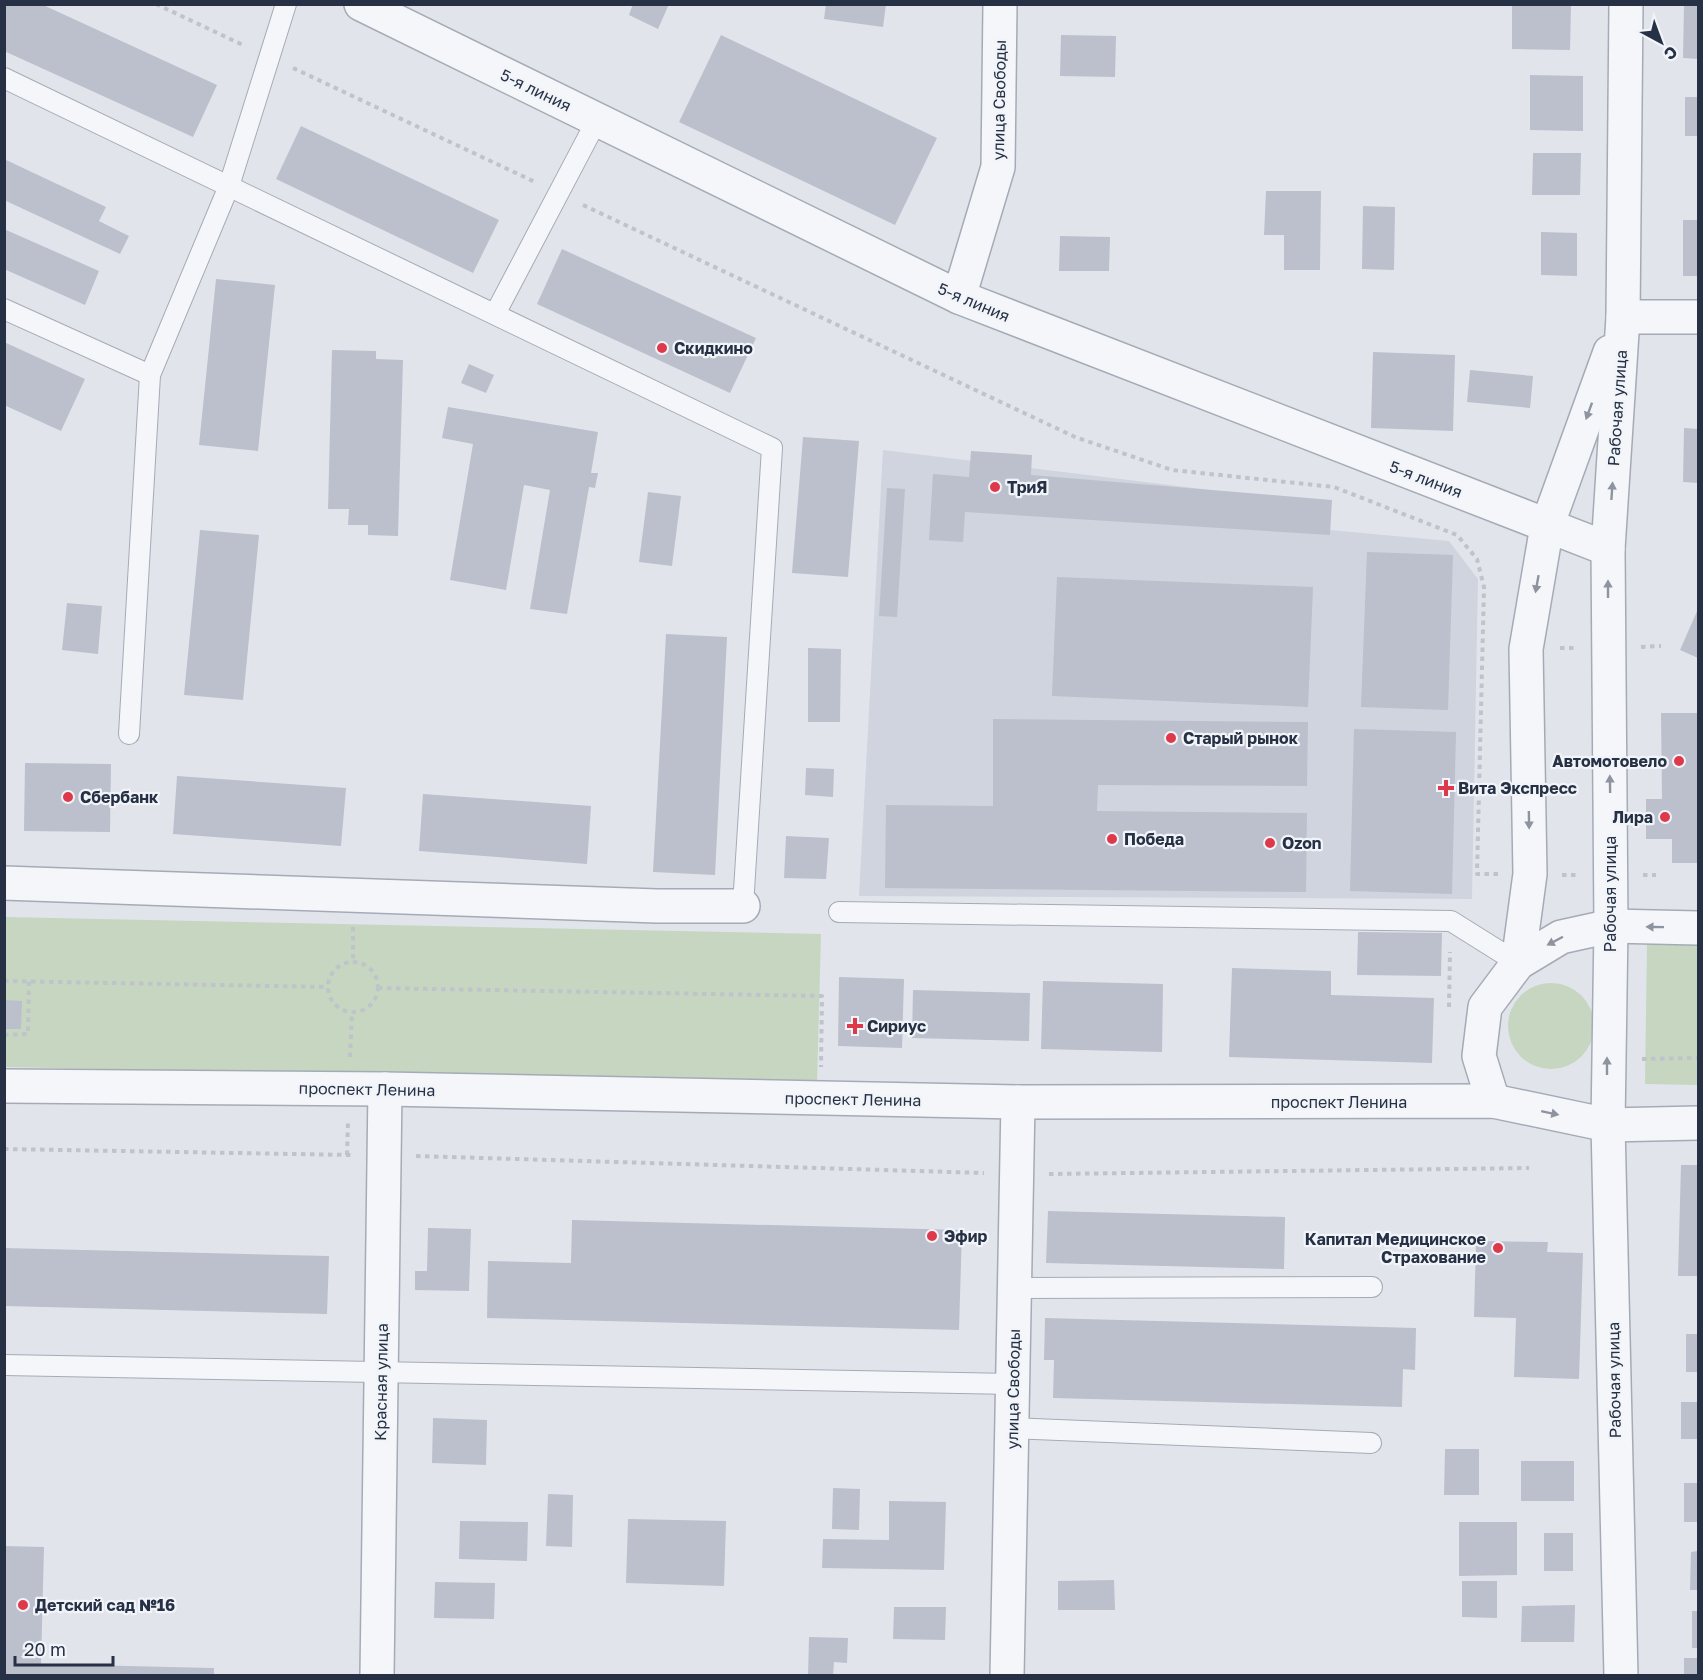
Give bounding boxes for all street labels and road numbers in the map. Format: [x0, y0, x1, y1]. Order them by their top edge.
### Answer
street label: улица Свободы [988, 39, 1010, 161]
street label: 5-я линия [497, 64, 575, 116]
street label: 5-я линия [935, 278, 1013, 326]
street label: Рабочая улица [1603, 349, 1631, 467]
street label: 5-я линия [1387, 456, 1465, 502]
street label: Рабочая улица [1600, 836, 1620, 952]
street label: проспект Ленина [298, 1078, 436, 1100]
street label: проспект Ленина [784, 1088, 922, 1110]
street label: проспект Ленина [1271, 1092, 1407, 1112]
street label: Рабочая улица [1603, 1322, 1625, 1438]
street label: Красная улица [370, 1323, 392, 1441]
street label: улица Свободы [1002, 1328, 1024, 1450]

